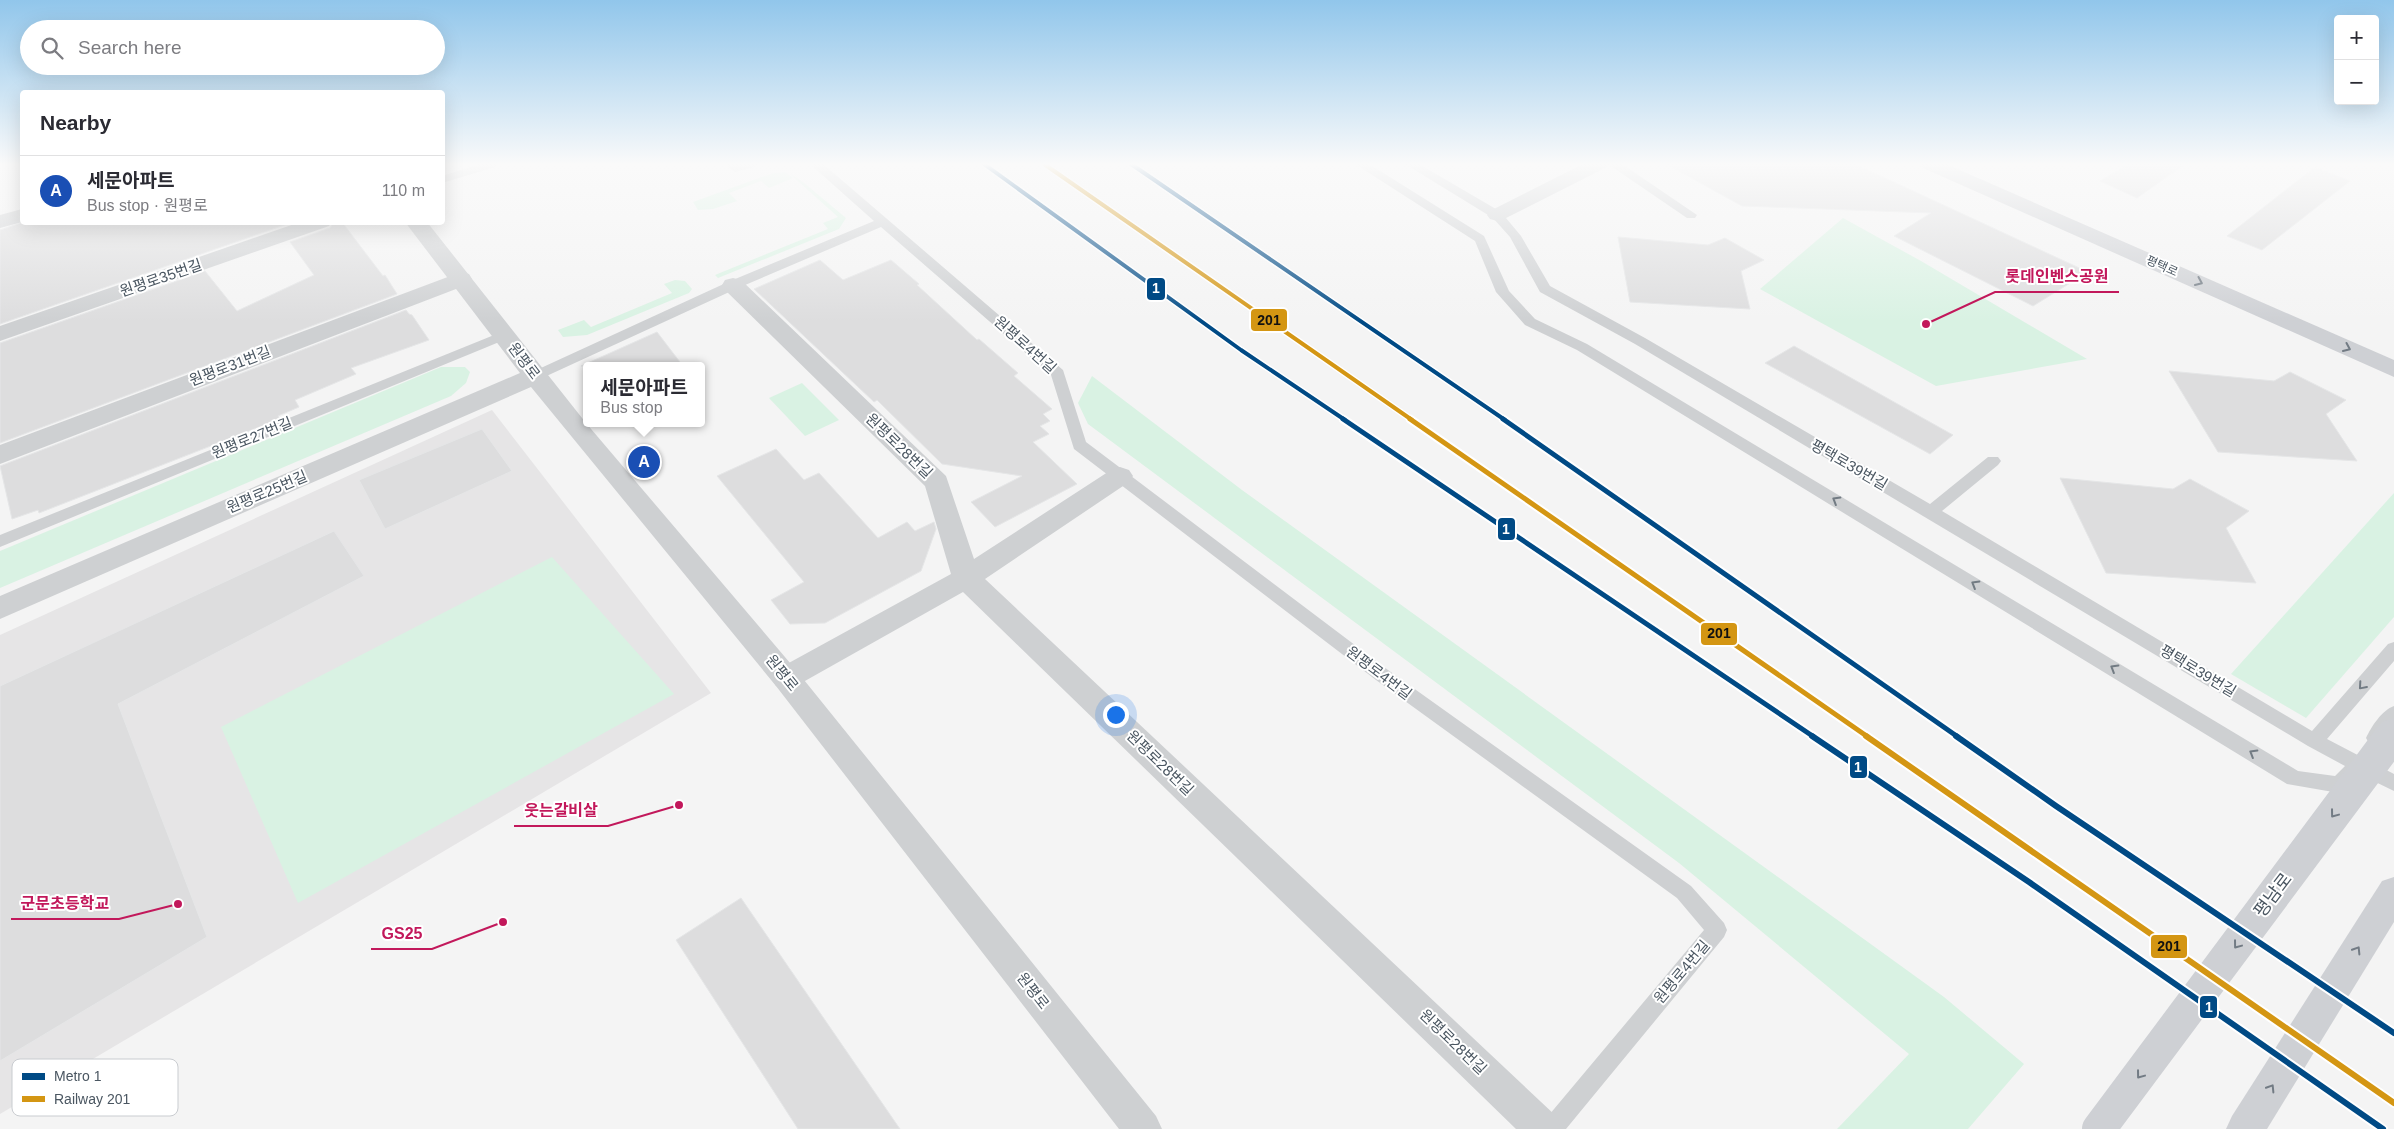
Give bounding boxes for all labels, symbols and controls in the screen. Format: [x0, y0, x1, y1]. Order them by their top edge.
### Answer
map controls [2334, 15, 2379, 105]
button: + [2334, 15, 2379, 60]
search box [20, 20, 445, 75]
icon: search [38, 34, 66, 62]
text: Search here [78, 37, 182, 58]
button: − [2334, 60, 2379, 105]
text: Nearby [40, 111, 111, 134]
text: 세문아파트 [87, 170, 174, 191]
text: A [50, 182, 62, 199]
text: 110 m [382, 182, 425, 199]
text: Bus stop · 원평로 [87, 197, 208, 214]
street label: 평택로 [2144, 253, 2180, 279]
street label: 원평로35번길 [118, 256, 204, 300]
callout: 롯데인벤스공원 [1995, 261, 2119, 292]
text: 롯데인벤스공원 [2005, 268, 2109, 285]
one-way arrow [2194, 276, 2203, 287]
line badge: 1 [1146, 277, 1166, 301]
text: 1 [1152, 280, 1160, 296]
line badge: 201 [1250, 308, 1288, 332]
street label: 원평로4번길 [991, 312, 1060, 377]
text: 201 [1257, 312, 1281, 328]
street label: 원평로 [505, 339, 544, 382]
street label: 원평로31번길 [187, 342, 273, 389]
one-way arrow [2342, 342, 2351, 352]
popup [583, 362, 705, 427]
text: 세문아파트 [600, 377, 688, 398]
text: Bus stop [600, 399, 663, 416]
street label: 원평로28번길 [863, 410, 936, 482]
street label: 원평로27번길 [209, 414, 295, 461]
street label: 평택로39번길 [1808, 436, 1891, 493]
pin: A [628, 443, 660, 481]
street label: 원평로25번길 [224, 467, 310, 516]
one-way arrow [1832, 496, 1841, 506]
line badge: 1 [1497, 517, 1516, 541]
text: 1 [1502, 521, 1510, 537]
one-way arrow [1971, 581, 1980, 591]
line badge: 201 [1700, 622, 1738, 646]
text: 201 [1707, 625, 1731, 641]
street label: 평택로39번길 [2157, 641, 2239, 700]
street label: 원평로4번길 [1343, 643, 1415, 703]
street label: 원평로 [763, 651, 802, 694]
one-way arrow [2110, 665, 2119, 675]
one-way arrow [2359, 680, 2368, 689]
your location [1103, 702, 1129, 728]
street label: 원평로28번길 [1124, 727, 1197, 799]
one-way arrow [2249, 749, 2258, 759]
line badge: 1 [1849, 755, 1868, 779]
text: 1 [1854, 759, 1862, 775]
callout: 웃는갈비살 [514, 795, 608, 826]
text: 웃는갈비살 [524, 802, 598, 819]
one-way arrow [2331, 808, 2339, 817]
street label: 평남로 [2250, 869, 2296, 921]
callout: 군문초등학교 [11, 888, 119, 919]
text: 군문초등학교 [21, 894, 109, 912]
callout: GS25 [371, 918, 432, 949]
text: GS25 [382, 925, 423, 942]
line badge: 201 [2150, 934, 2188, 959]
street label: 원평로4번길 [1650, 937, 1713, 1007]
text: 201 [2157, 938, 2181, 954]
one-way arrow [2234, 939, 2242, 948]
one-way arrow [2351, 946, 2361, 955]
street label: 원평로 [1014, 969, 1053, 1012]
line badge: 1 [2199, 995, 2218, 1019]
text: 1 [2205, 999, 2213, 1015]
street label: 원평로28번길 [1417, 1006, 1490, 1078]
legend [12, 1059, 178, 1116]
text: Metro 1 [54, 1068, 102, 1084]
one-way arrow [2137, 1069, 2145, 1078]
one-way arrow [2265, 1084, 2274, 1093]
text: Railway 201 [54, 1091, 130, 1107]

